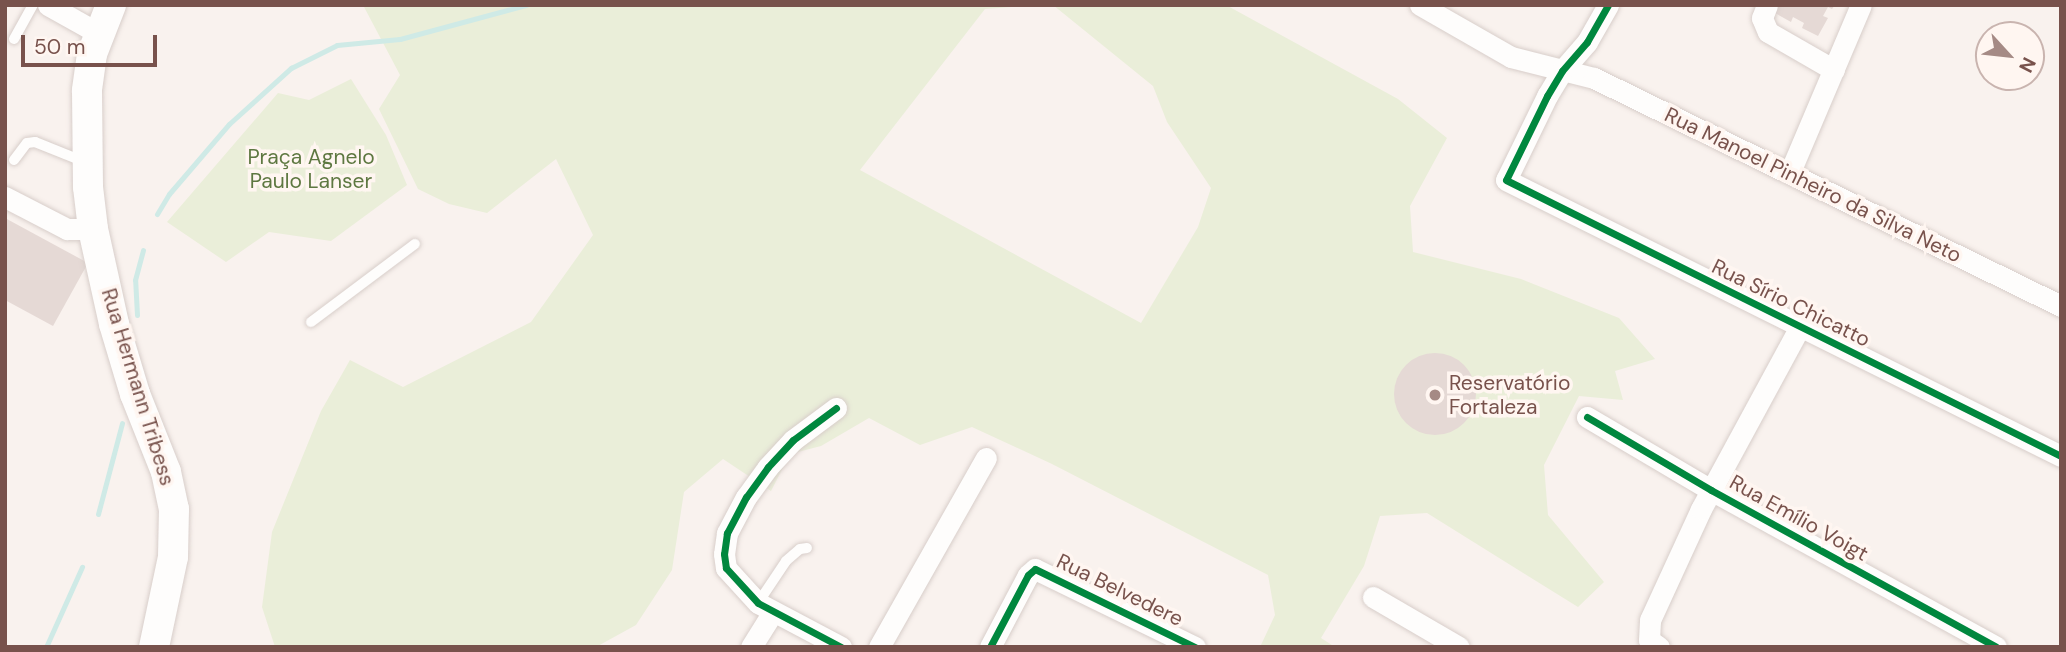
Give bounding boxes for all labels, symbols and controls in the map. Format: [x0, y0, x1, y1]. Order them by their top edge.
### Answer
scale bar [24, 21, 161, 65]
north arrow [1975, 21, 2045, 91]
text: 50 m [34, 33, 85, 61]
text: N [2013, 53, 2042, 77]
street label: Rua Manoel Pinheiro da Silva Neto [1660, 102, 1966, 268]
park label: Praça Agnelo Paulo Lanser [247, 144, 375, 194]
street label: Rua Sírio Chicatto [1708, 254, 1874, 352]
street label: Rua Hermann Tribess [96, 285, 180, 489]
place label: Reservatório Fortaleza [1449, 370, 1570, 420]
marker: Reservatório Fortaleza [1427, 387, 1443, 403]
street label: Rua Emílio Voigt [1725, 469, 1873, 567]
street label: Rua Belvedere [1053, 549, 1187, 631]

